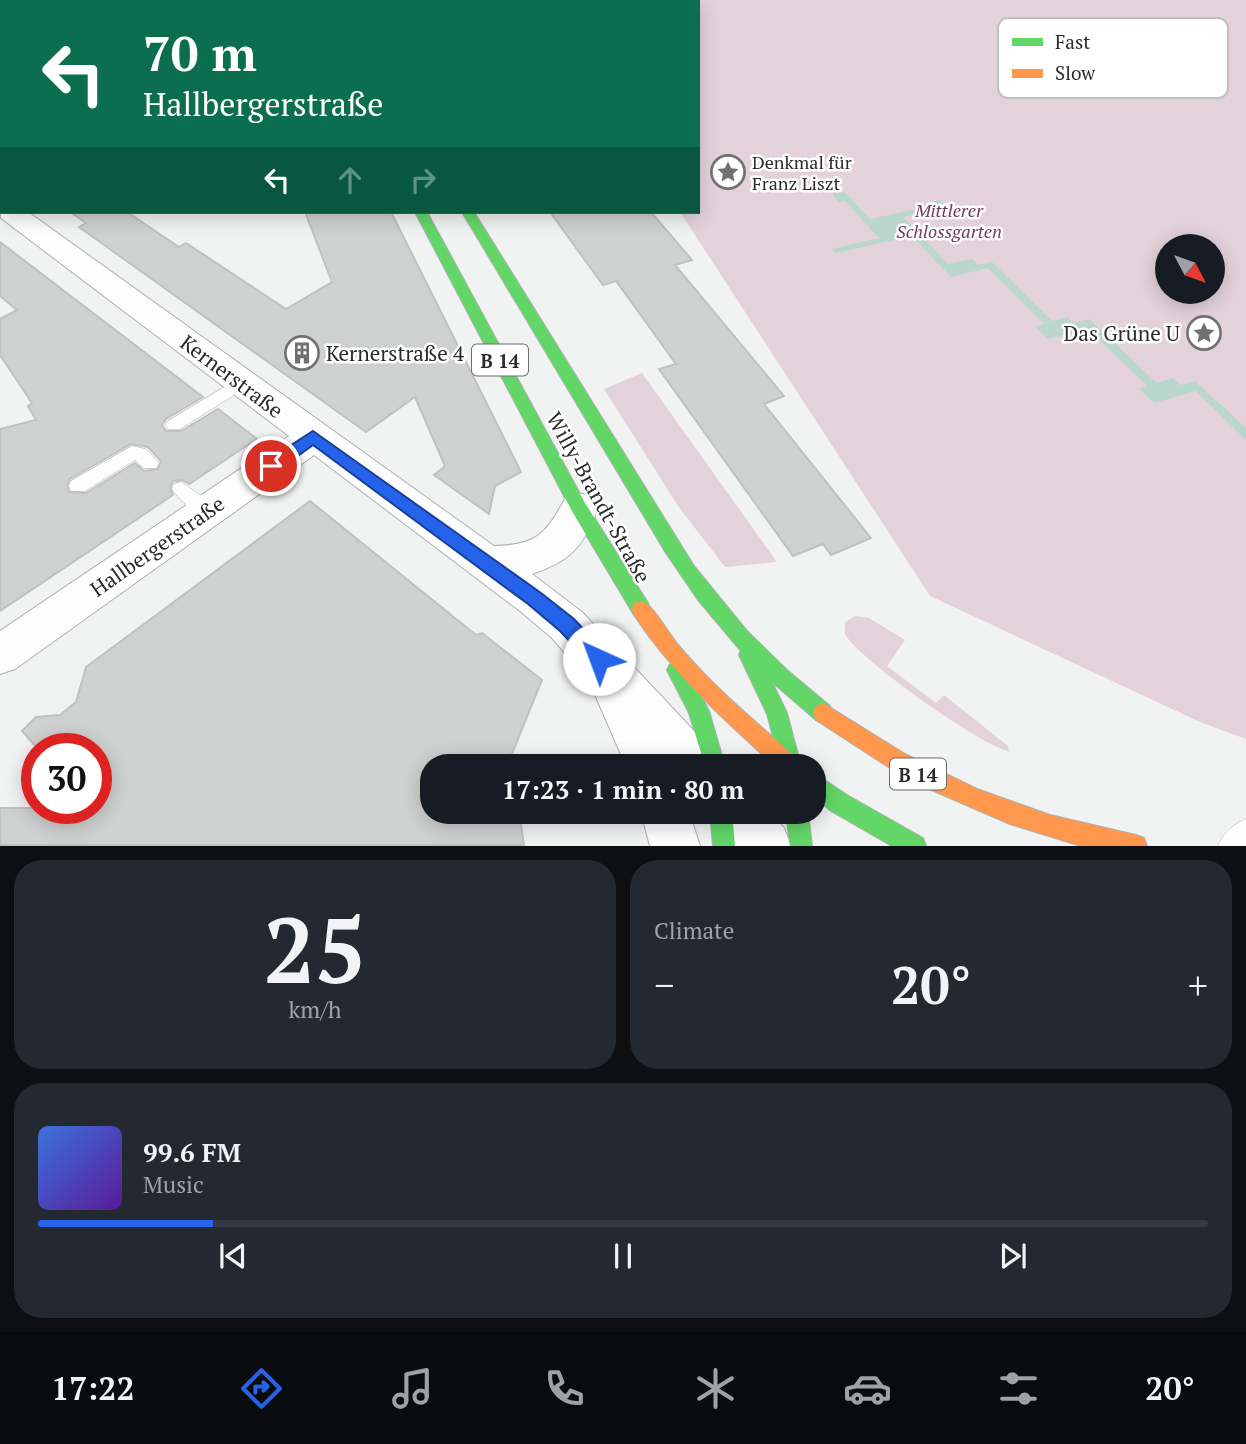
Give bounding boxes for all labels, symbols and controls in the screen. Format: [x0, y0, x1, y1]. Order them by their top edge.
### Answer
legend [998, 18, 1228, 98]
text: 70 m [143, 20, 257, 85]
icon: left [28, 28, 119, 119]
text: Fast [1055, 29, 1090, 54]
text: Slow [1055, 60, 1096, 85]
text: Hallbergerstraße [143, 83, 383, 125]
place label: Denkmal für Franz Liszt [752, 150, 852, 195]
place icon: Denkmal für Franz Liszt [709, 153, 747, 191]
icon: left [258, 161, 296, 199]
icon: ahead [331, 161, 369, 199]
icon: right [404, 161, 442, 199]
park label: Mittlerer Schlossgarten [896, 198, 1002, 243]
north arrow [1155, 234, 1225, 304]
map controls [1155, 234, 1225, 304]
place icon: Das Grüne U [1185, 314, 1223, 352]
place label: Das Grüne U [1064, 319, 1180, 347]
street label: Kernerstraße [175, 328, 289, 424]
building icon: Kernerstraße 4 [283, 334, 321, 372]
place label: Kernerstraße 4 [326, 339, 465, 367]
road number: B 14 [472, 344, 528, 376]
street label: Willy-Brandt-Straße [540, 407, 658, 587]
pin [241, 436, 301, 496]
icon: arrive [252, 447, 290, 485]
street label: Hallbergerstraße [84, 489, 230, 603]
position arrow [562, 622, 636, 696]
speed limit sign: 30 [21, 733, 112, 824]
road number: B 14 [890, 758, 946, 790]
text: 17:23 · 1 min · 80 m [502, 772, 744, 806]
text: 25 [264, 888, 366, 1009]
text: Climate [654, 915, 734, 946]
text: 20° [891, 950, 971, 1019]
text: − [654, 960, 674, 1010]
text: + [1188, 960, 1208, 1010]
text: km/h [288, 994, 342, 1025]
text: 99.6 FM [143, 1135, 241, 1169]
text: Music [143, 1169, 204, 1200]
icon: previous [214, 1237, 252, 1275]
icon: pause [604, 1237, 642, 1275]
icon: next [994, 1237, 1032, 1275]
icon: directions [237, 1364, 286, 1413]
icon: music [388, 1364, 437, 1413]
icon: phone [540, 1364, 589, 1413]
icon: climate [691, 1364, 740, 1413]
icon: car [843, 1364, 892, 1413]
icon: filters [994, 1364, 1043, 1413]
text: 17:22 [51, 1367, 135, 1409]
text: 20° [1145, 1367, 1195, 1409]

